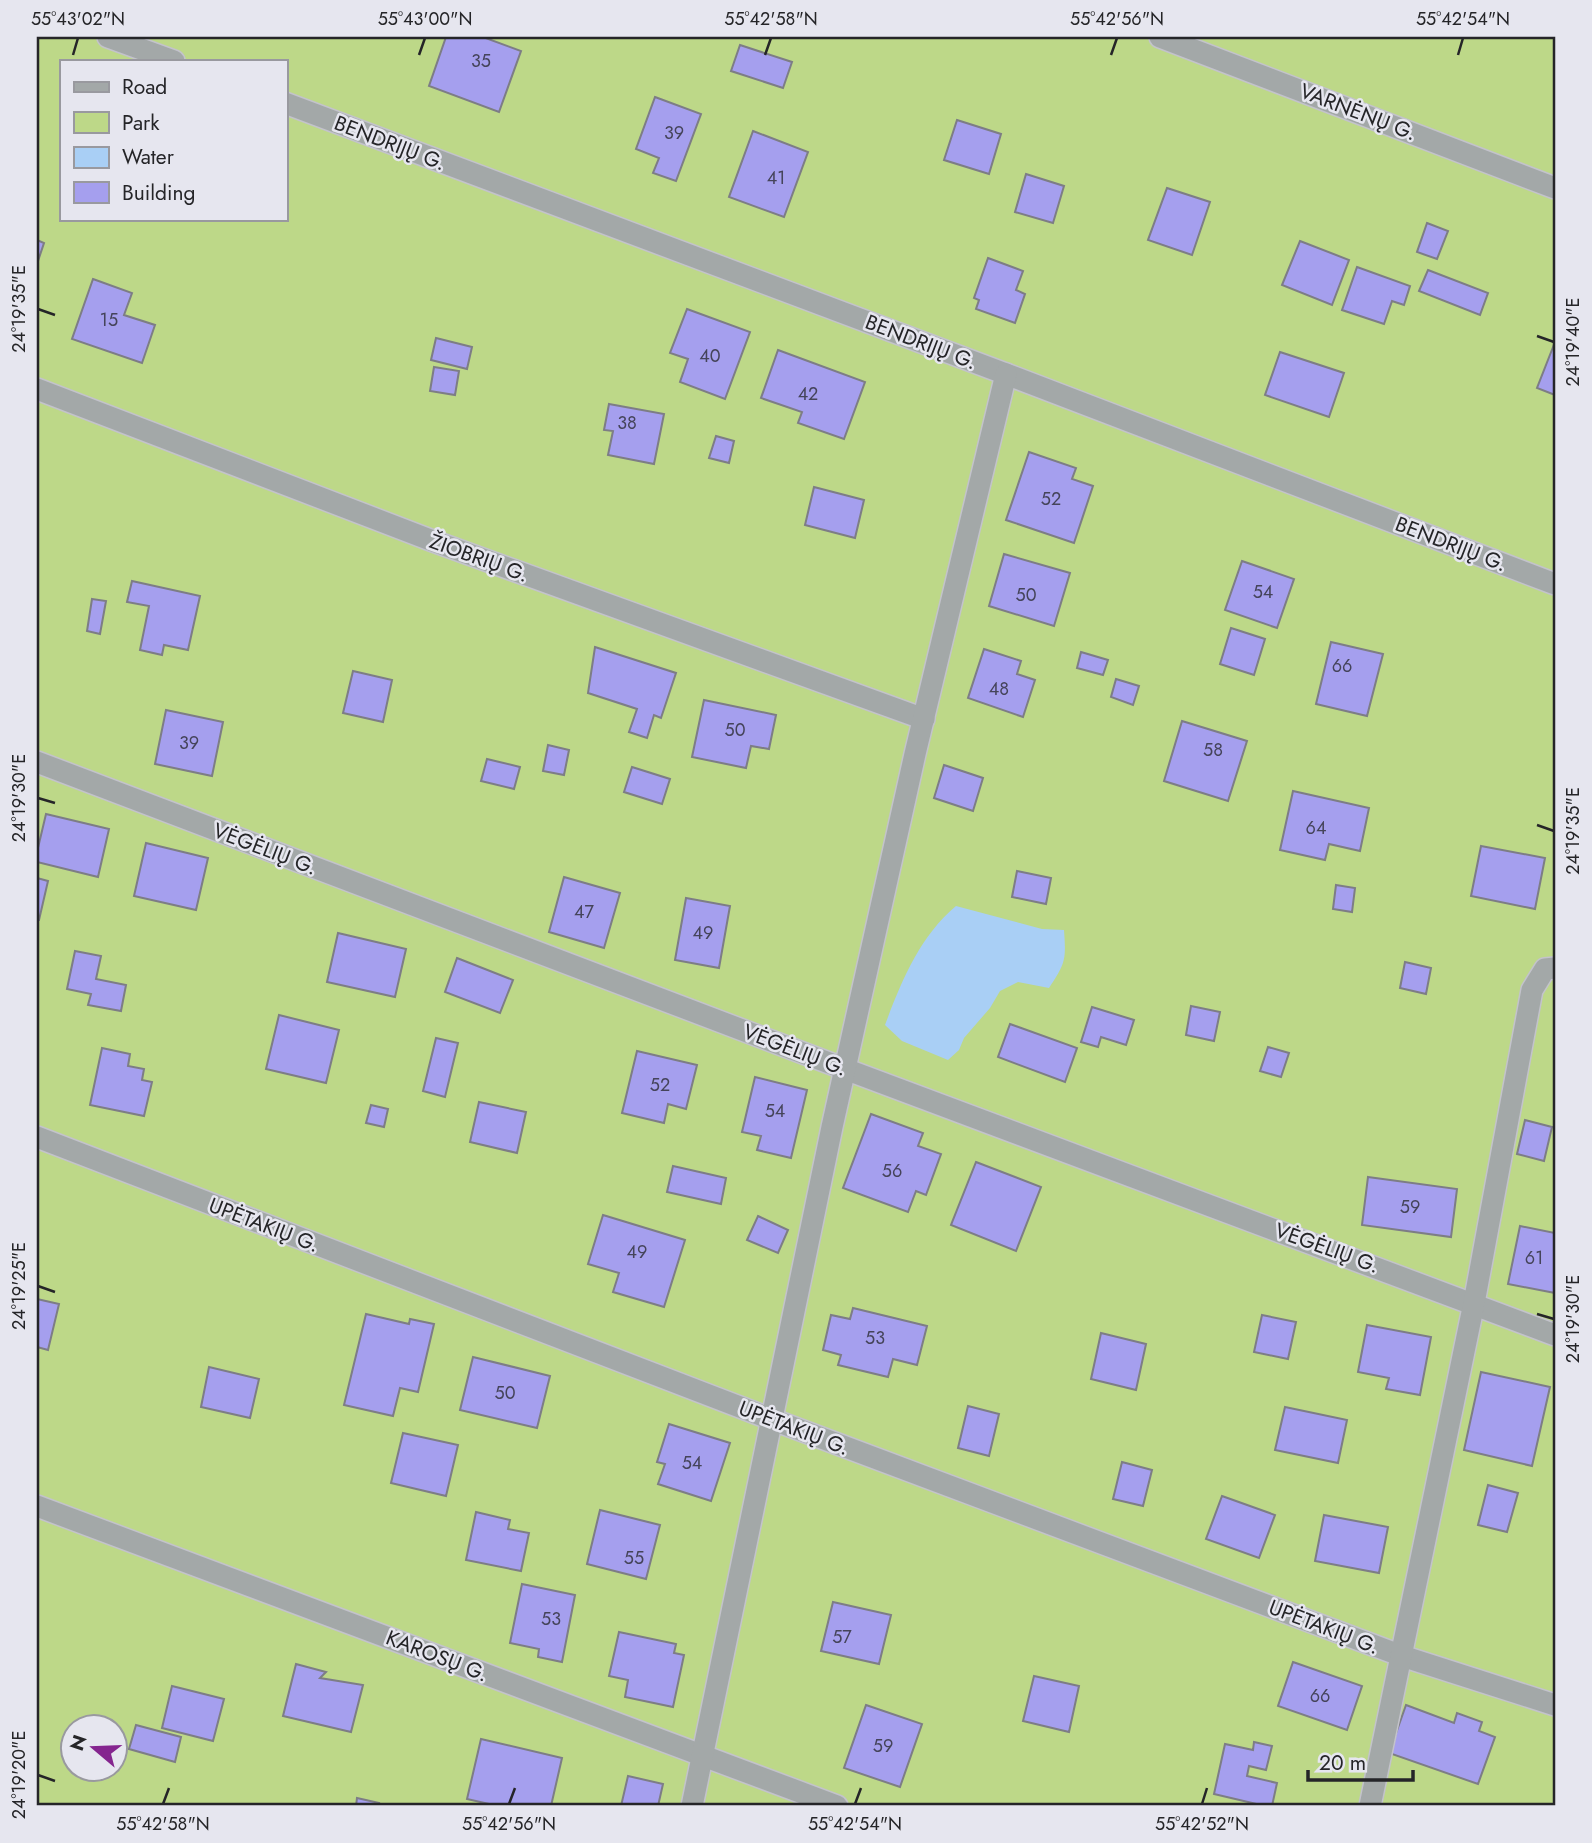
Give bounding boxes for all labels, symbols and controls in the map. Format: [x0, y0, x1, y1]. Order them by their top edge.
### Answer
text: 55°43'02"N [31, 6, 125, 32]
text: 55°43'00"N [378, 6, 472, 32]
text: 55°42'58"N [724, 6, 818, 32]
text: 55°42'56"N [1070, 6, 1164, 32]
text: 55°42'54"N [1416, 6, 1510, 32]
house number: 35 [471, 48, 491, 74]
legend [60, 60, 287, 220]
text: Road [122, 72, 167, 102]
street label: VARNĖNŲ G. [1295, 76, 1421, 148]
text: Park [122, 108, 160, 138]
street label: BENDRIJŲ G. [330, 108, 450, 178]
house number: 39 [664, 120, 684, 146]
text: Water [122, 142, 175, 172]
house number: 41 [767, 165, 785, 191]
text: Building [122, 178, 195, 208]
text: 24°19'35"E [6, 265, 32, 353]
text: 24°19'40"E [1560, 298, 1586, 386]
house number: 15 [100, 307, 118, 333]
street label: BENDRIJŲ G. [861, 307, 981, 377]
house number: 40 [699, 343, 721, 369]
house number: 42 [798, 381, 818, 407]
house number: 38 [617, 410, 637, 436]
house number: 52 [1041, 486, 1061, 512]
street label: BENDRIJŲ G. [1391, 509, 1511, 579]
street label: ŽIOBRIŲ G. [425, 526, 533, 590]
house number: 54 [1253, 579, 1273, 605]
house number: 50 [1016, 582, 1037, 608]
house number: 66 [1332, 653, 1352, 679]
house number: 48 [989, 676, 1009, 702]
house number: 50 [725, 717, 746, 743]
house number: 39 [179, 730, 199, 756]
house number: 58 [1203, 737, 1223, 763]
text: 24°19'30"E [6, 754, 32, 842]
text: 24°19'35"E [1560, 787, 1586, 875]
street label: VĖGĖLIŲ G. [209, 815, 321, 883]
house number: 64 [1306, 815, 1326, 841]
house number: 47 [574, 899, 595, 925]
house number: 49 [693, 920, 713, 946]
street label: VĖGĖLIŲ G. [739, 1016, 851, 1084]
house number: 52 [650, 1072, 670, 1098]
house number: 54 [765, 1098, 785, 1124]
house number: 56 [882, 1158, 902, 1184]
street label: UPĖTAKIŲ G. [204, 1190, 324, 1260]
house number: 59 [1400, 1194, 1420, 1220]
street label: VĖGĖLIŲ G. [1271, 1215, 1383, 1281]
house number: 49 [627, 1239, 647, 1265]
text: 24°19'25"E [6, 1242, 32, 1330]
house number: 61 [1525, 1245, 1543, 1271]
text: 24°19'30"E [1560, 1275, 1586, 1363]
house number: 53 [865, 1325, 885, 1351]
house number: 50 [495, 1380, 516, 1406]
street label: UPĖTAKIŲ G. [734, 1393, 854, 1463]
house number: 54 [682, 1450, 702, 1476]
house number: 55 [624, 1545, 644, 1571]
street label: UPĖTAKIŲ G. [1264, 1592, 1384, 1662]
house number: 53 [541, 1606, 561, 1632]
street label: KAROSŲ G. [382, 1623, 492, 1689]
house number: 57 [832, 1624, 852, 1650]
house number: 66 [1310, 1683, 1330, 1709]
north arrow [60, 1714, 130, 1784]
text: 24°19'20"E [6, 1731, 32, 1819]
text: N [63, 1731, 94, 1754]
house number: 59 [873, 1733, 893, 1759]
scale bar [1308, 1738, 1414, 1782]
text: 20 m [1319, 1748, 1366, 1778]
text: 55°42'58"N [116, 1811, 210, 1837]
text: 55°42'56"N [462, 1811, 556, 1837]
text: 55°42'54"N [808, 1811, 902, 1837]
text: 55°42'52"N [1155, 1811, 1249, 1837]

